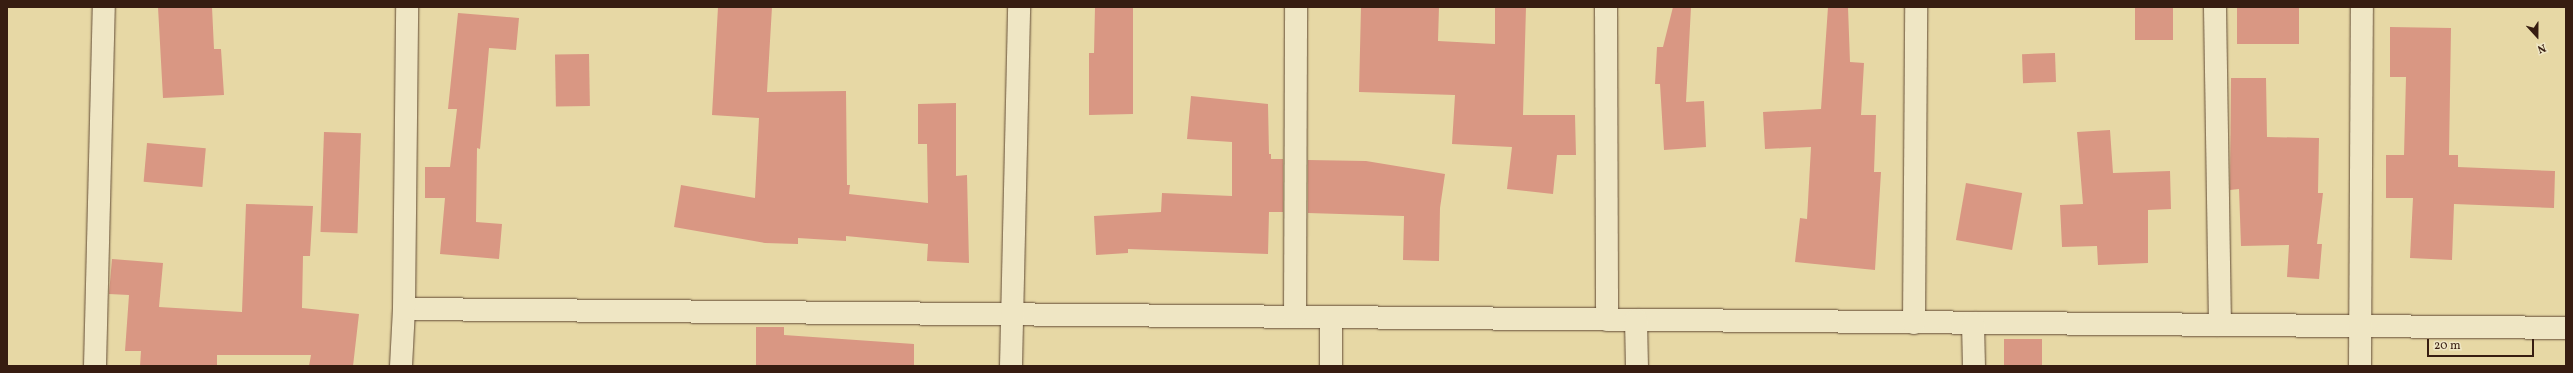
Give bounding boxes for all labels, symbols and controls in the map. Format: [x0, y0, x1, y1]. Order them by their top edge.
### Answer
north arrow [2517, 16, 2557, 56]
text: N [2535, 39, 2548, 56]
scale bar [2429, 331, 2536, 357]
text: 20 m [2434, 338, 2461, 354]

